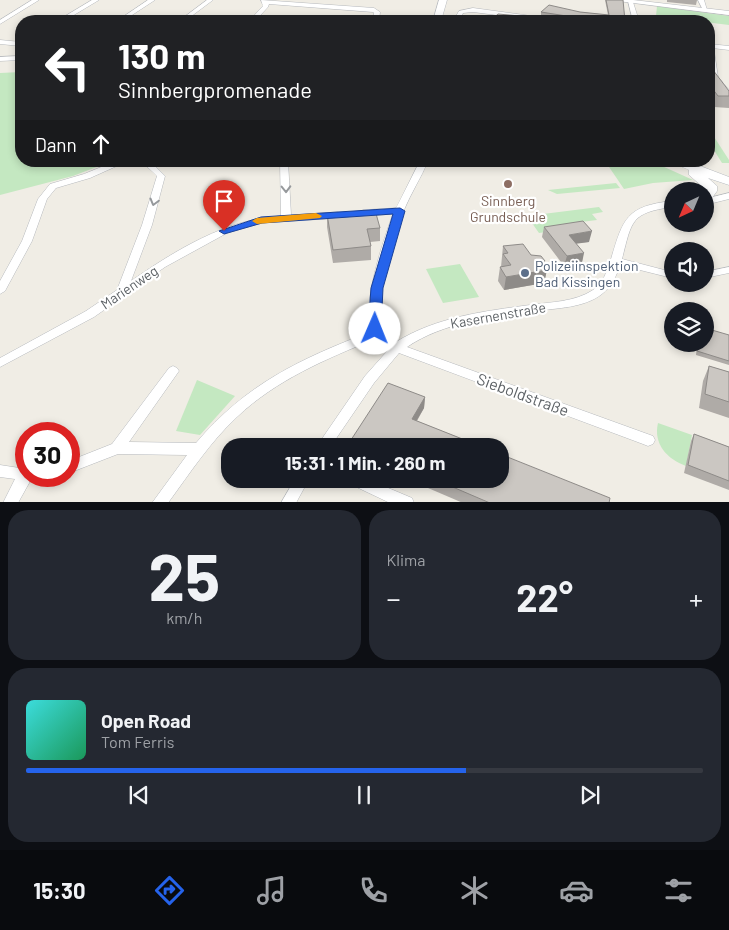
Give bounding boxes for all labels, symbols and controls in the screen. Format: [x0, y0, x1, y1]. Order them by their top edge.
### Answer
text: 130 m [118, 34, 205, 76]
icon: left [35, 35, 100, 100]
text: Sinnbergpromenade [118, 76, 312, 102]
icon: ahead [87, 130, 115, 158]
text: Dann [35, 133, 77, 156]
marker: Sinnberg Grundschule [502, 178, 514, 190]
pin [203, 180, 245, 231]
north arrow [664, 182, 714, 232]
map controls [664, 182, 714, 352]
one-way arrow [281, 186, 291, 194]
icon: arrive [210, 187, 238, 215]
place label: Sinnberg Grundschule [470, 192, 546, 225]
one-way arrow [149, 197, 159, 206]
button: sound [664, 242, 714, 292]
place label: Polizeiinspektion Bad Kissingen [535, 257, 639, 290]
street label: Marienweg [97, 262, 161, 312]
marker: Polizeiinspektion Bad Kissingen [519, 267, 531, 279]
street label: Kasernenstraße [449, 298, 547, 332]
position arrow [348, 302, 400, 354]
button: layers [664, 302, 714, 352]
street label: Sieboldstraße [474, 369, 572, 419]
speed limit sign: 30 [15, 422, 80, 487]
text: 15:31 · 1 Min. · 260 m [285, 451, 445, 474]
text: 25 [149, 536, 220, 614]
text: Klima [387, 550, 425, 569]
text: 22° [516, 574, 573, 620]
text: − [387, 581, 401, 615]
text: + [689, 581, 703, 615]
text: km/h [166, 608, 202, 627]
text: Open Road [101, 709, 191, 732]
text: Tom Ferris [101, 732, 175, 751]
icon: previous [125, 781, 153, 809]
icon: pause [350, 781, 378, 809]
icon: next [576, 781, 604, 809]
icon: directions [152, 873, 187, 908]
icon: music [254, 873, 289, 908]
icon: phone [356, 873, 391, 908]
icon: climate [457, 873, 492, 908]
icon: car [559, 873, 594, 908]
icon: filters [661, 873, 696, 908]
text: 15:30 [33, 877, 85, 903]

